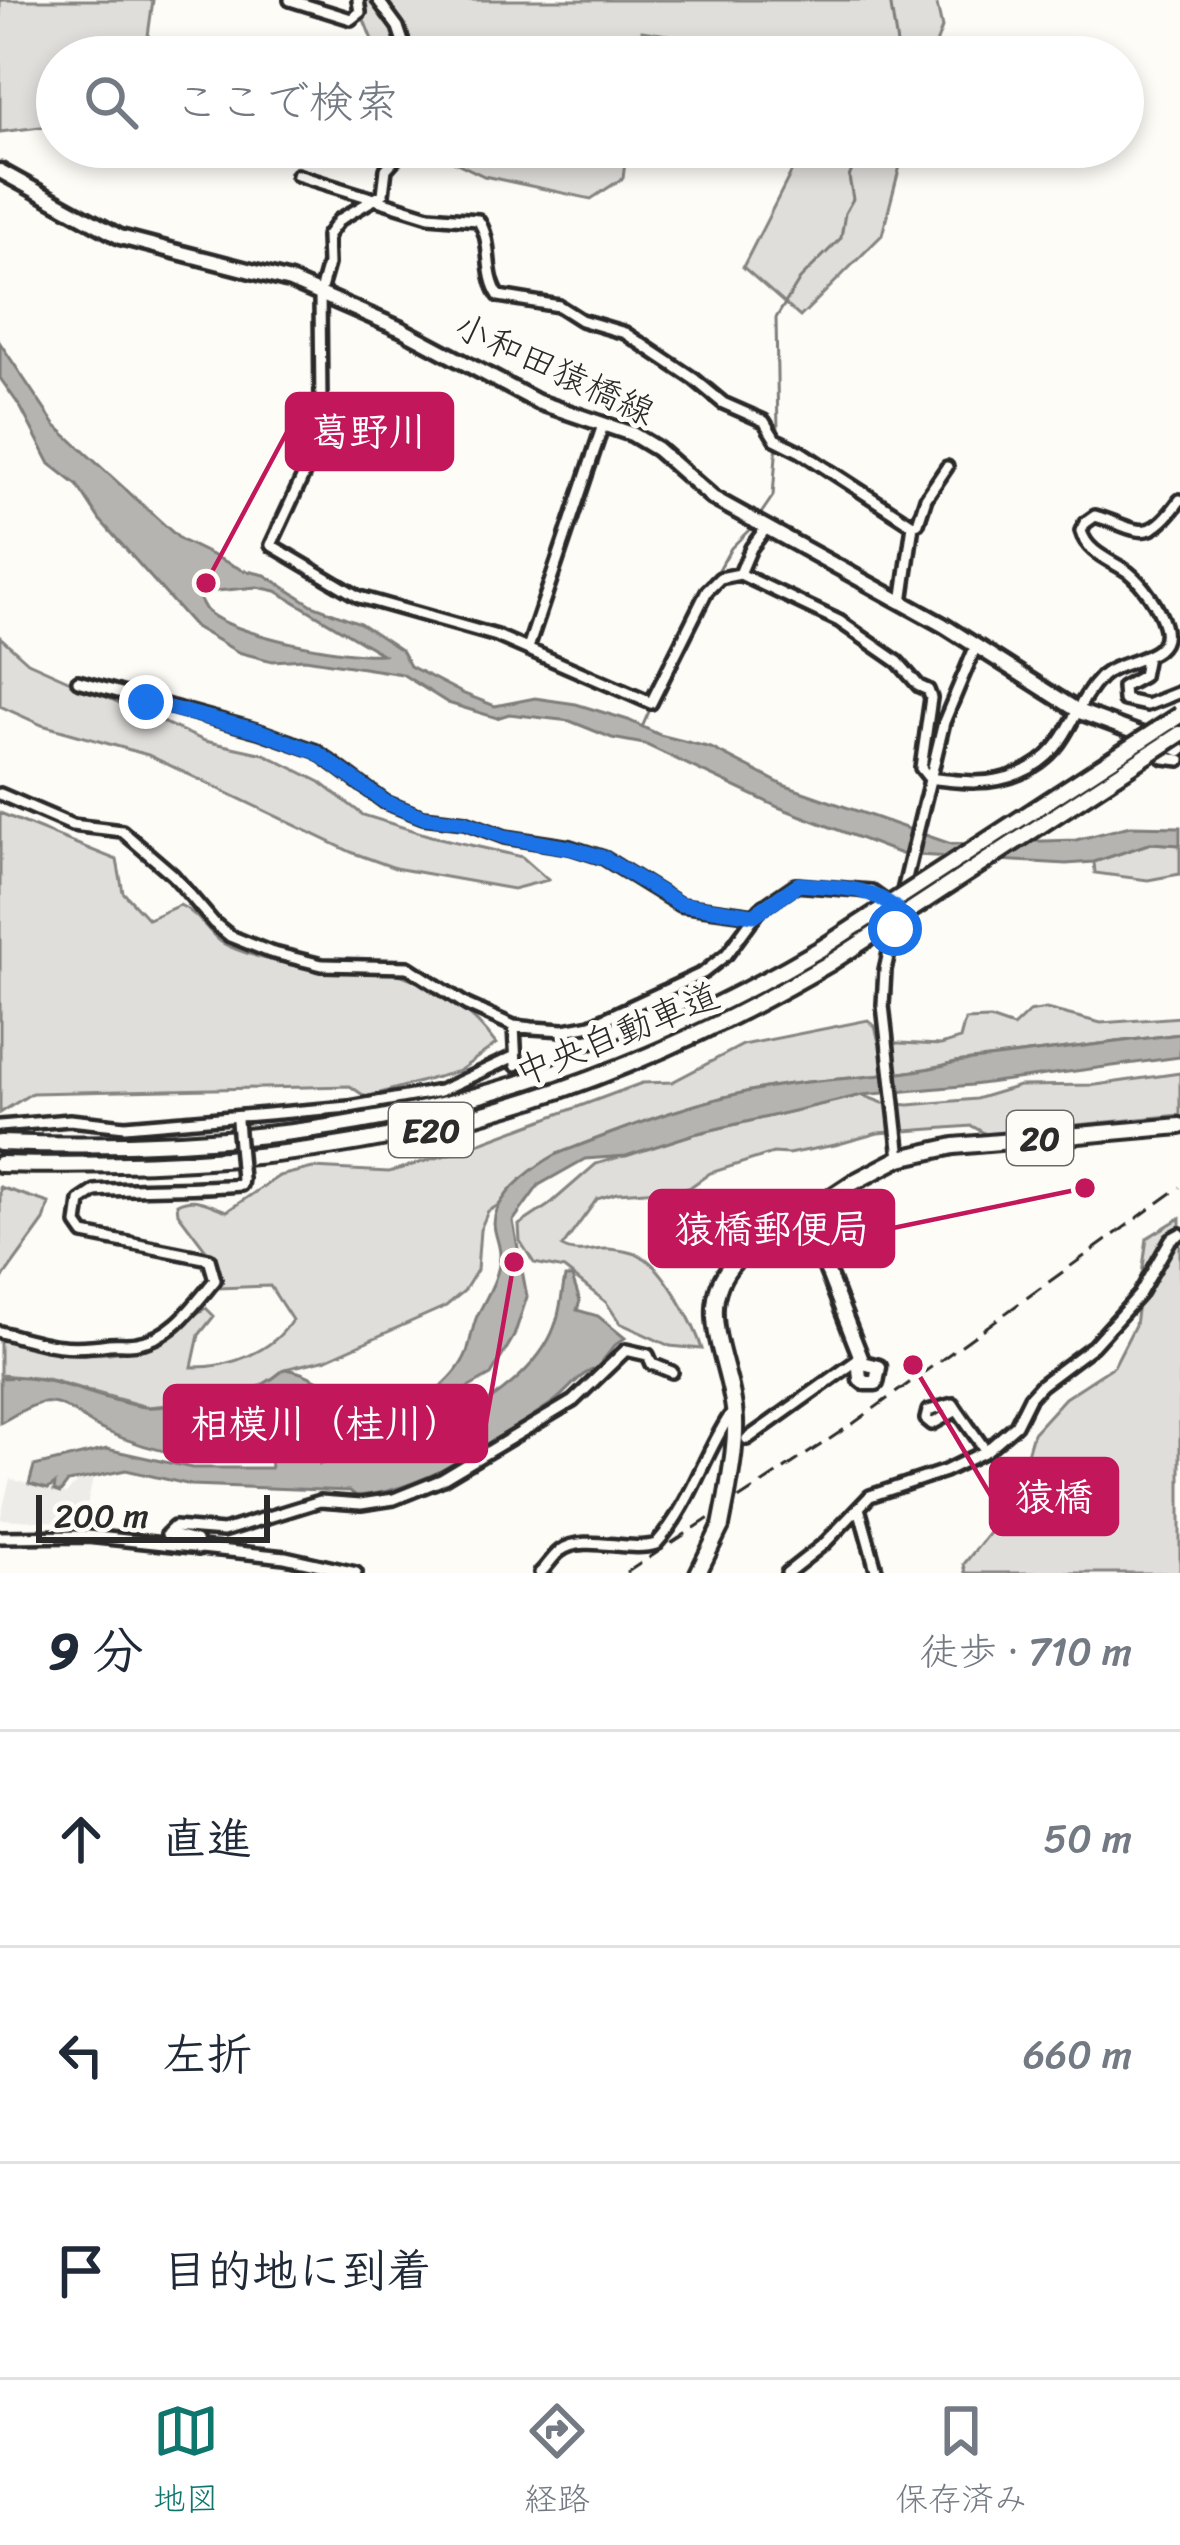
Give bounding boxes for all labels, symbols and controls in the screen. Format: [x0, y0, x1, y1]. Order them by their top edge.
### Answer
search box [36, 36, 1144, 168]
text: ここで検索 [174, 62, 399, 142]
icon: search [78, 69, 144, 135]
street label: 小和田猿橋線 [443, 294, 666, 444]
callout: 葛野川 [287, 394, 452, 469]
text: 葛野川 [310, 397, 428, 466]
route end [119, 675, 173, 729]
route start [868, 902, 922, 956]
street label: 中央自動車道 [505, 964, 730, 1104]
road number: E20 [389, 1103, 473, 1157]
road number: 20 [1007, 1111, 1073, 1165]
callout: 猿橋郵便局 [650, 1191, 893, 1266]
text: 猿橋郵便局 [674, 1194, 870, 1263]
callout: 相模川（桂川） [165, 1386, 486, 1461]
text: 相模川（桂川） [189, 1389, 463, 1458]
callout: 猿橋 [991, 1459, 1117, 1534]
text: 猿橋 [1015, 1462, 1093, 1531]
text: 200 m [54, 1487, 149, 1545]
scale bar [36, 1489, 270, 1542]
text: 9 分 [48, 1606, 144, 1696]
text: 徒歩 · 710 m [920, 1617, 1132, 1686]
text: 直進 [162, 1799, 252, 1879]
text: 50 m [1043, 1804, 1132, 1873]
icon: ahead [48, 1806, 114, 1872]
text: 左折 [162, 2015, 252, 2095]
text: 660 m [1023, 2020, 1132, 2089]
icon: left [48, 2022, 114, 2088]
text: 目的地に到着 [162, 2231, 432, 2311]
icon: arrive [48, 2238, 114, 2304]
tab: 地図 [153, 2398, 219, 2528]
tab: 経路 [524, 2398, 590, 2528]
tab: 保存済み [895, 2398, 1027, 2528]

